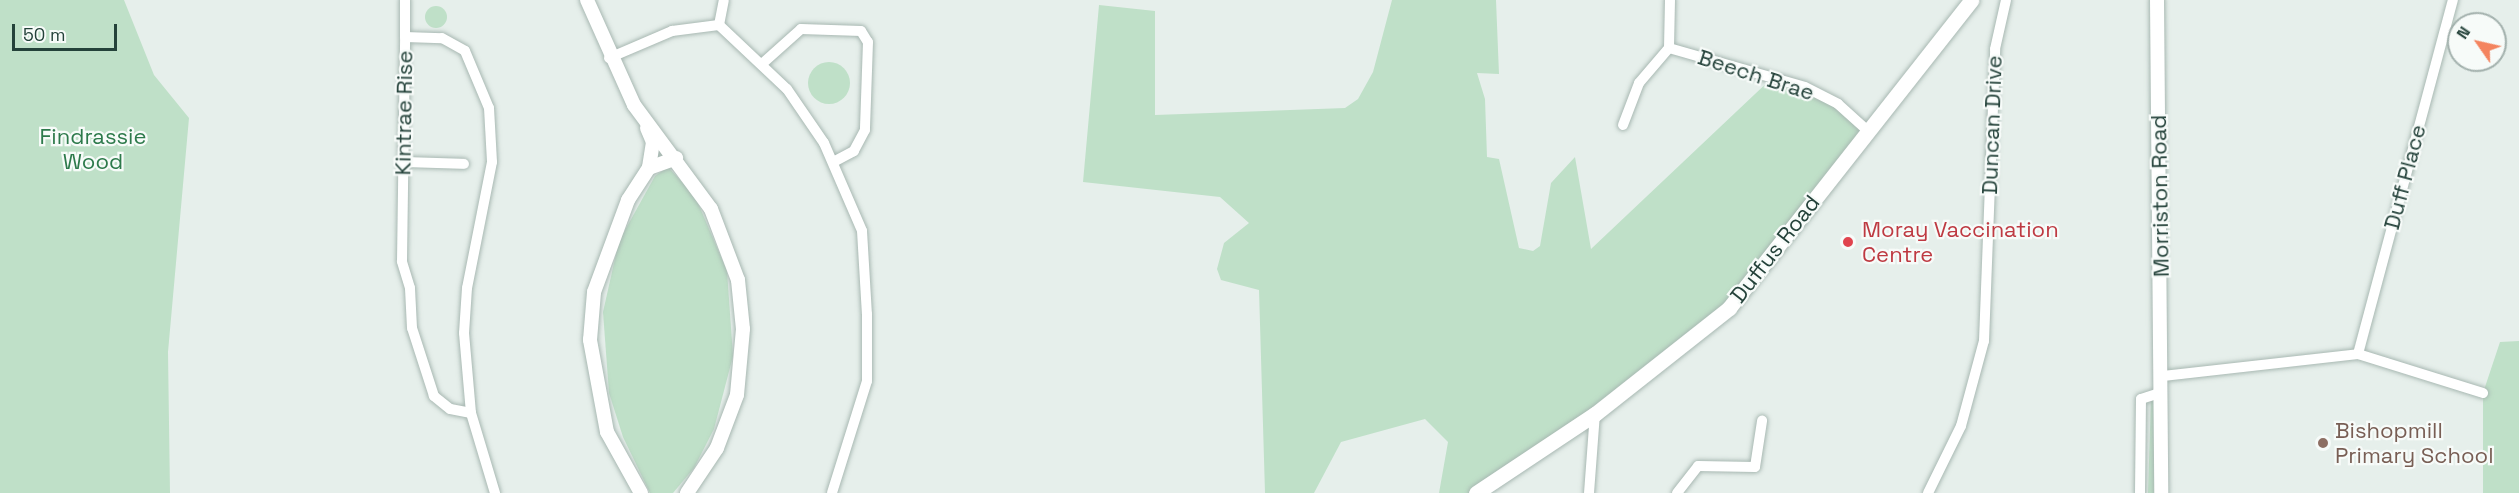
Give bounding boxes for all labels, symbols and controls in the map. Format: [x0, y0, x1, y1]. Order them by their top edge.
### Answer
scale bar [15, 12, 120, 50]
north arrow [2447, 12, 2507, 72]
text: N [2452, 22, 2475, 43]
text: 50 m [23, 23, 65, 46]
street label: Beech Brae [1695, 44, 1817, 106]
street label: Kintrae Rise [390, 50, 418, 176]
street label: Duncan Drive [1976, 55, 2008, 195]
street label: Morriston Road [2145, 115, 2175, 277]
street label: Duff Place [2378, 122, 2432, 232]
park label: Findrassie Wood [39, 123, 147, 174]
street label: Duffus Road [1725, 190, 1825, 308]
place label: Moray Vaccination Centre [1862, 216, 2059, 268]
marker: Moray Vaccination Centre [1839, 233, 1857, 251]
place label: Bishopmill Primary School [2335, 417, 2494, 469]
marker: Bishopmill Primary School [2316, 436, 2330, 450]

